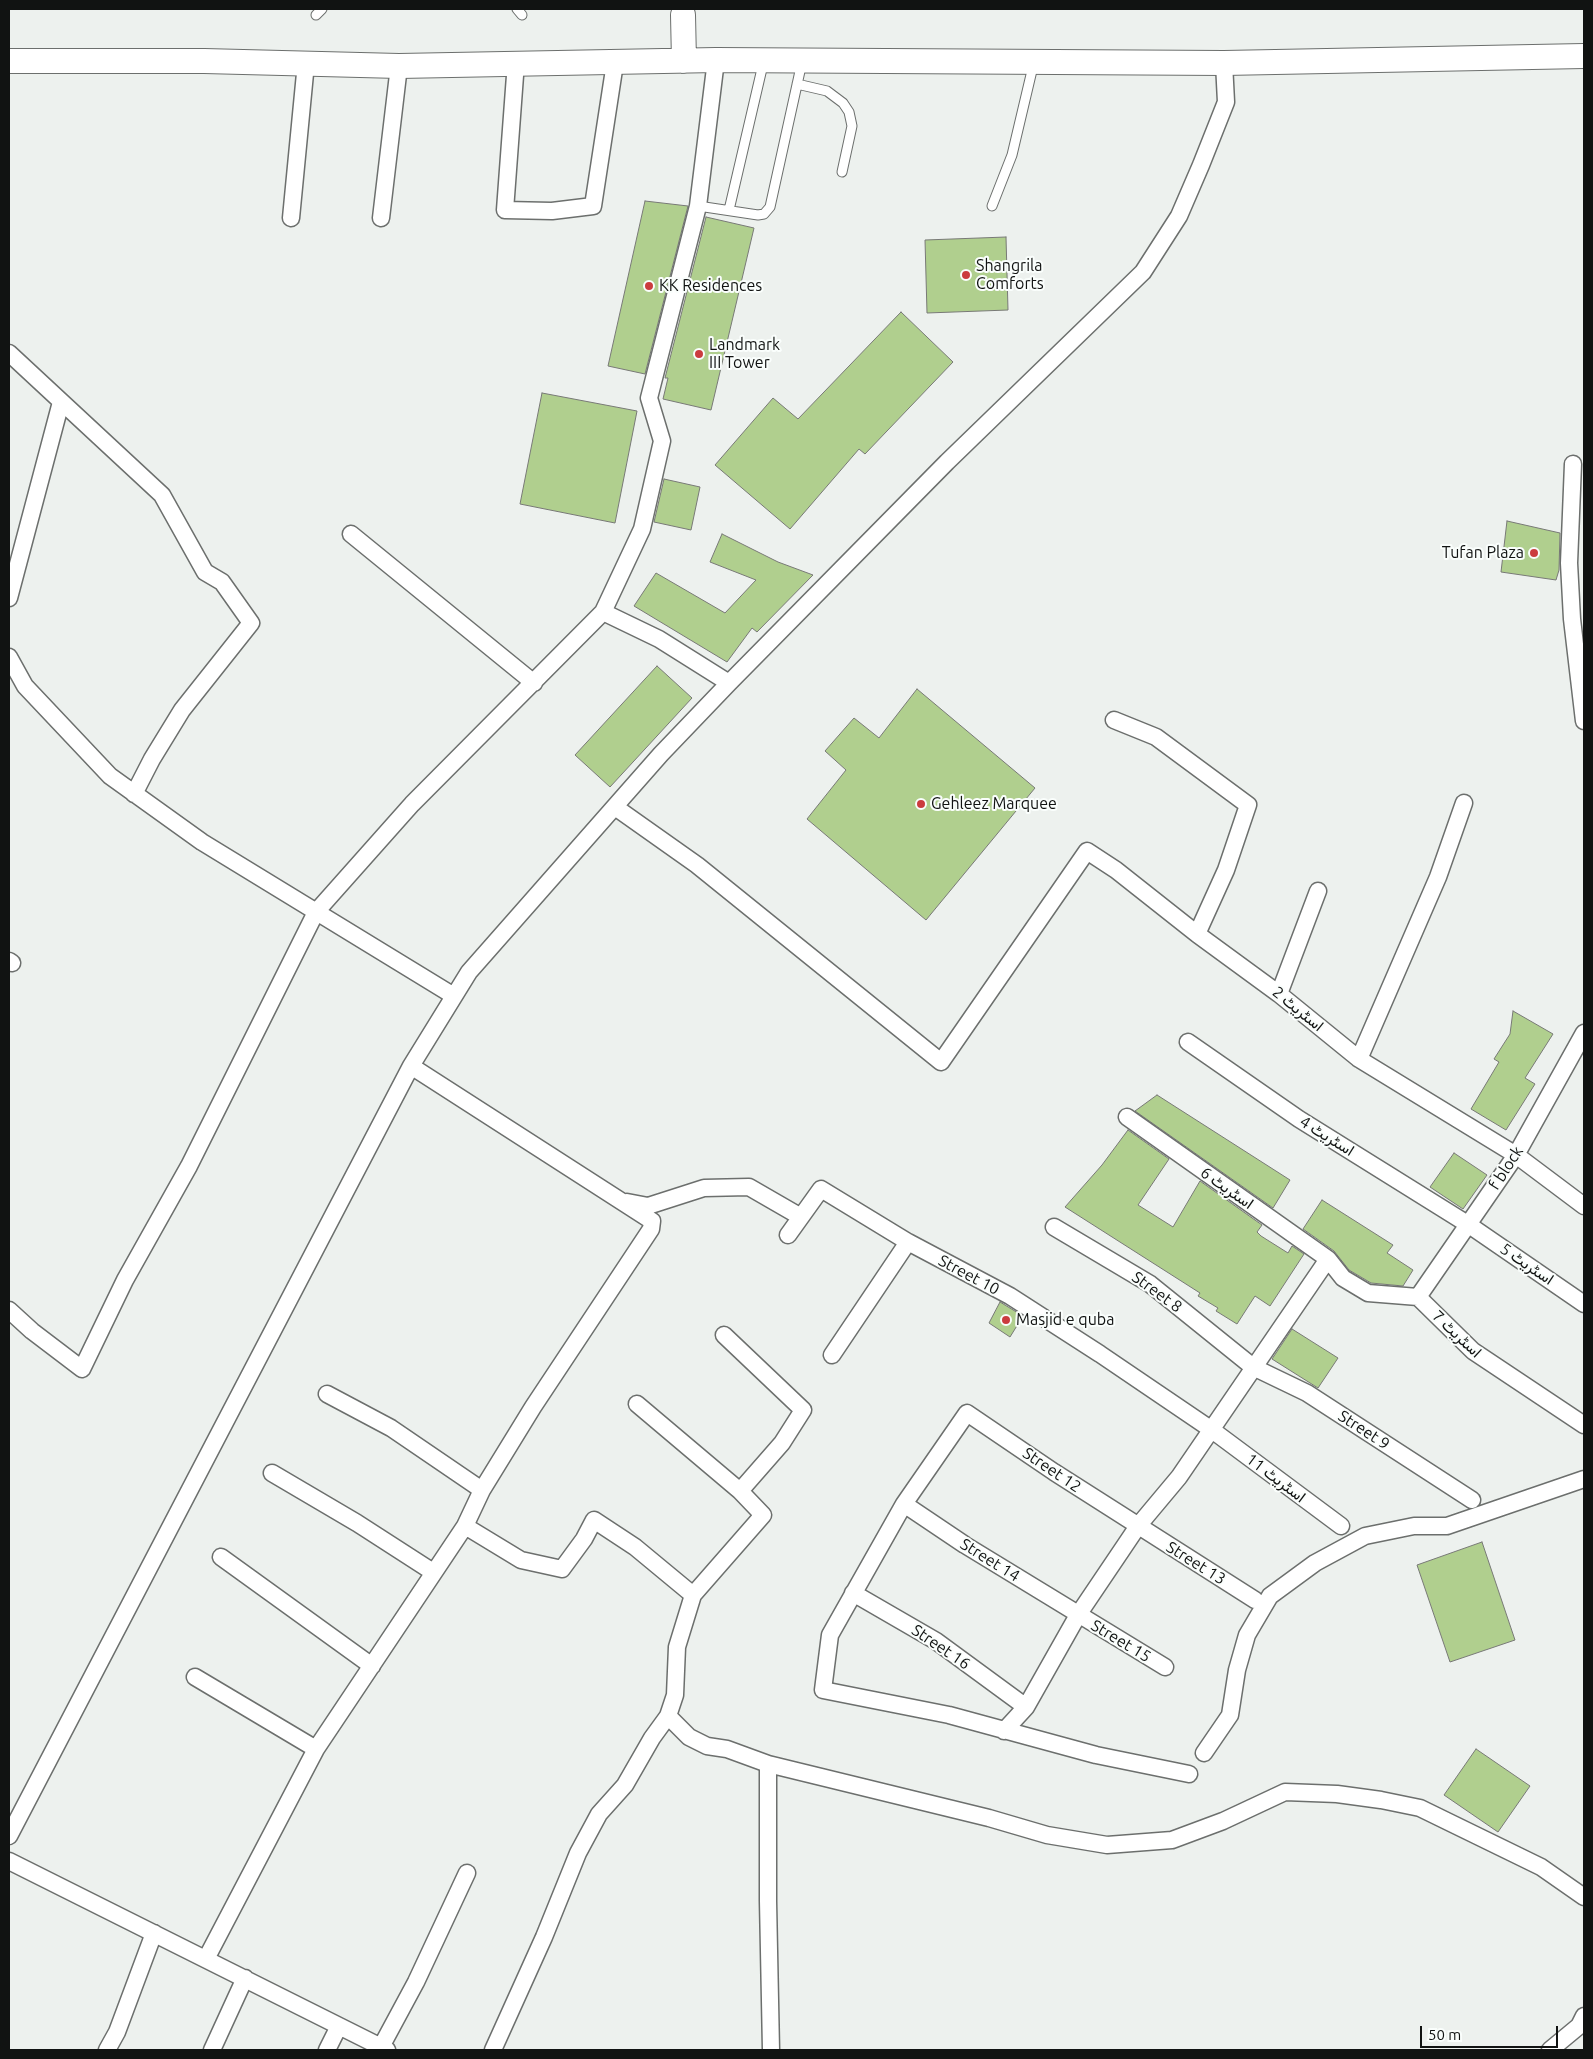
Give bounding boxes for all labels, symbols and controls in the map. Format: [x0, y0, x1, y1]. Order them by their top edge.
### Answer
place label: Shangrila Comforts [976, 256, 1044, 294]
marker: Shangrila Comforts [960, 269, 972, 281]
place label: KK Residences [659, 276, 762, 296]
marker: KK Residences [643, 280, 655, 292]
place label: Landmark III Tower [709, 335, 780, 373]
marker: Landmark III Tower [693, 348, 705, 360]
place label: Tufan Plaza [1442, 543, 1524, 563]
marker: Tufan Plaza [1528, 547, 1540, 559]
place label: Gehleez Marquee [931, 794, 1057, 814]
marker: Gehleez Marquee [915, 798, 927, 810]
street label: اسٹریٹ 2 [1268, 983, 1328, 1035]
street label: اسٹریٹ 4 [1296, 1112, 1358, 1160]
street label: f block [1485, 1143, 1527, 1193]
street label: اسٹریٹ 6 [1197, 1163, 1257, 1213]
street label: اسٹریٹ 5 [1497, 1239, 1557, 1289]
street label: Street 10 [935, 1251, 1003, 1299]
street label: Street 8 [1128, 1267, 1186, 1317]
street label: اسٹریٹ 7 [1428, 1306, 1486, 1362]
place label: Masjid e quba [1016, 1310, 1114, 1330]
marker: Masjid e quba [1000, 1314, 1012, 1326]
street label: Street 9 [1335, 1406, 1393, 1454]
street label: Street 12 [1019, 1443, 1085, 1497]
street label: اسٹریٹ 11 [1242, 1449, 1310, 1507]
street label: Street 14 [957, 1534, 1023, 1586]
street label: Street 13 [1163, 1537, 1229, 1589]
street label: Street 15 [1088, 1616, 1154, 1666]
street label: Street 16 [908, 1620, 974, 1674]
scale bar [1423, 2016, 1560, 2048]
text: 50 m [1428, 2026, 1461, 2043]

